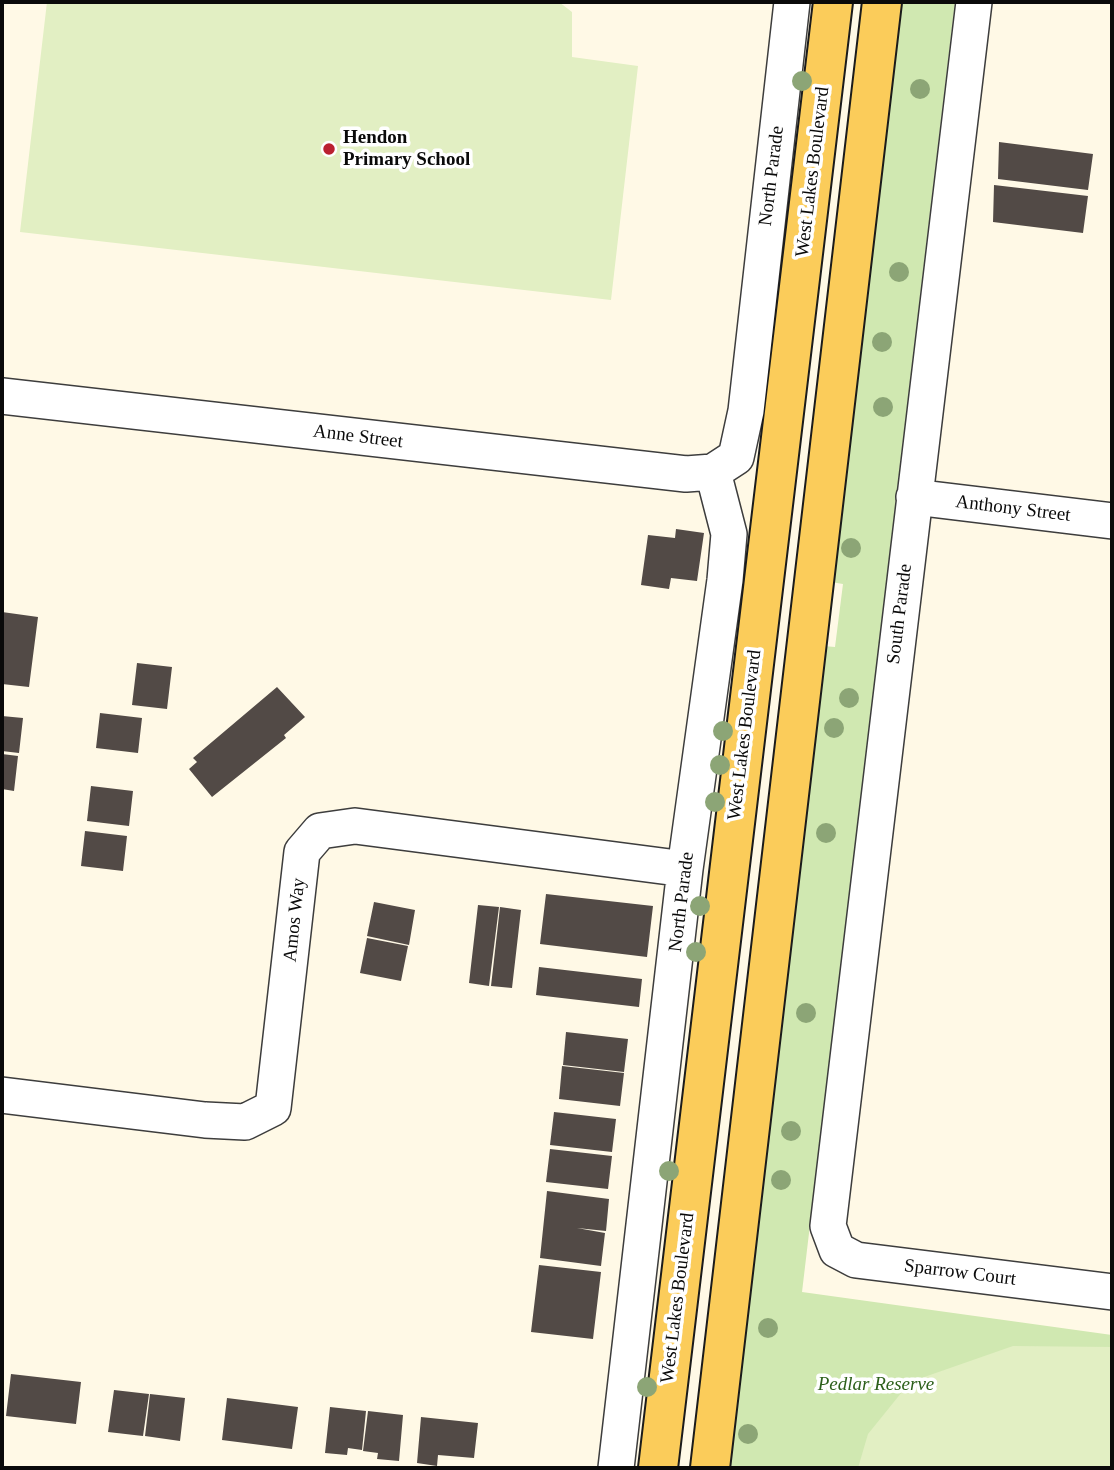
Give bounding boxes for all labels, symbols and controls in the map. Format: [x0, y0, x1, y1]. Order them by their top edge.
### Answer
street label: West Lakes Boulevard [791, 85, 835, 259]
street label: North Parade [755, 125, 789, 227]
place label: Hendon Primary School [343, 127, 470, 171]
marker: Hendon Primary School [321, 141, 337, 157]
street label: Anne Street [312, 420, 404, 454]
street label: Anthony Street [954, 491, 1072, 527]
street label: South Parade [883, 563, 917, 665]
street label: West Lakes Boulevard [723, 648, 767, 822]
street label: North Parade [665, 851, 699, 953]
street label: Amos Way [279, 877, 311, 963]
street label: West Lakes Boulevard [656, 1211, 700, 1385]
street label: Sparrow Court [903, 1255, 1017, 1291]
park label: Pedlar Reserve [818, 1374, 934, 1396]

